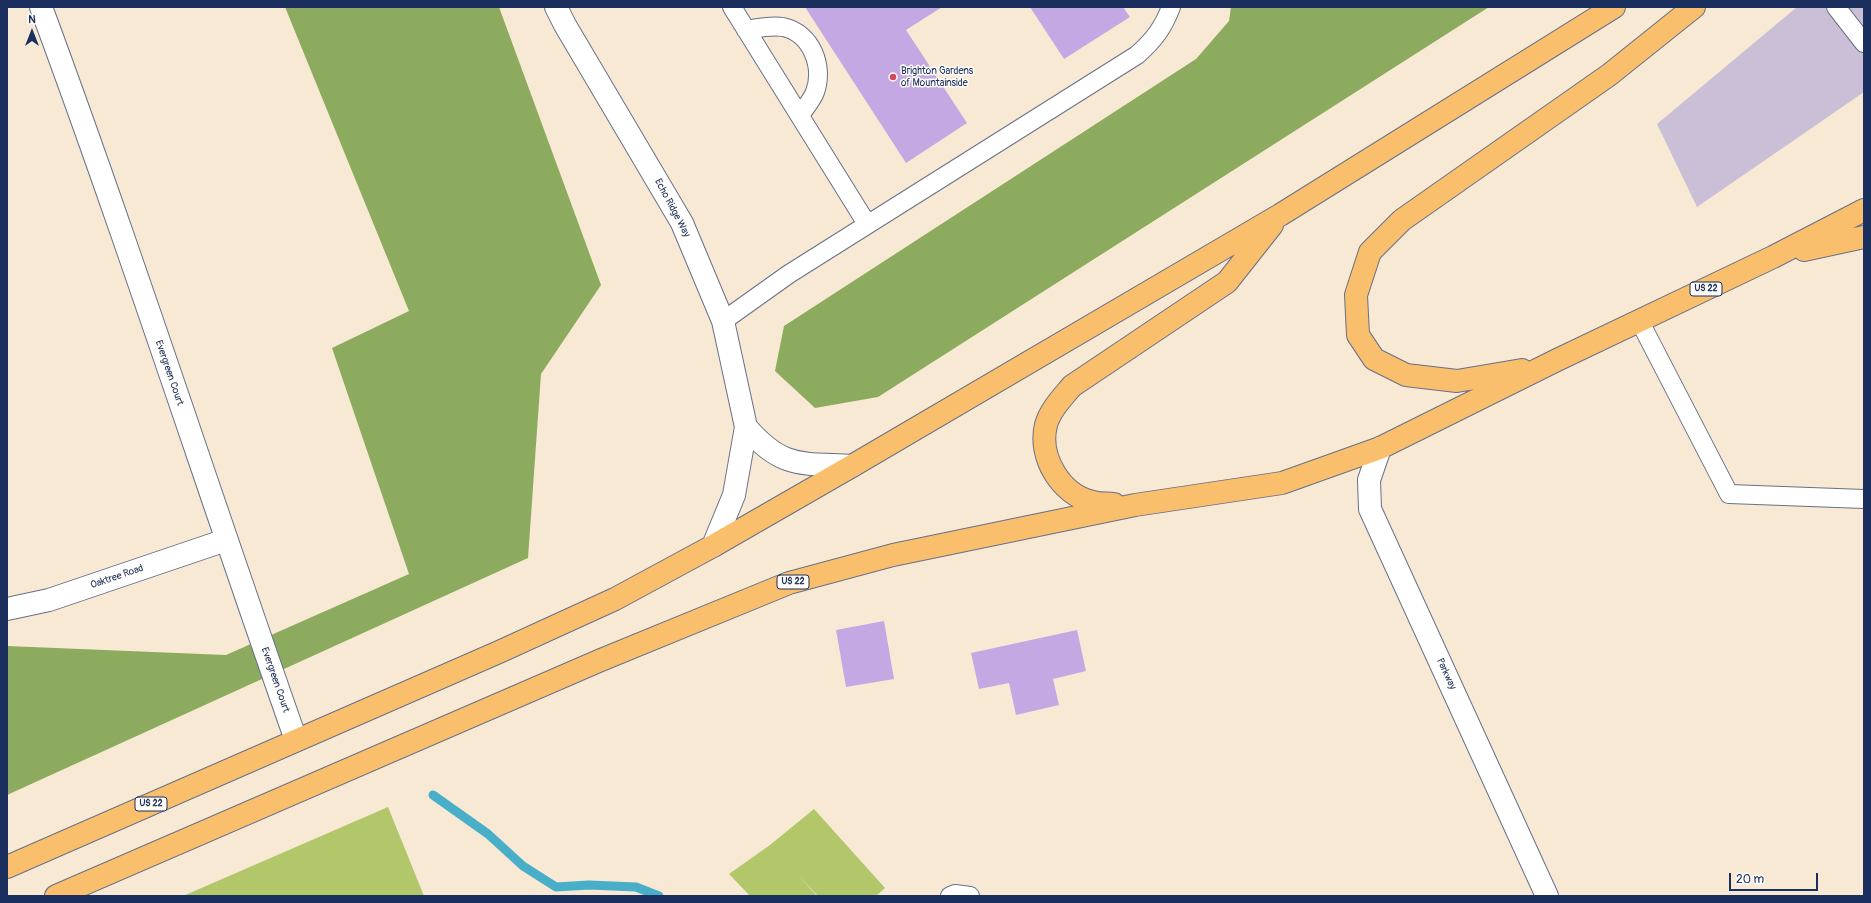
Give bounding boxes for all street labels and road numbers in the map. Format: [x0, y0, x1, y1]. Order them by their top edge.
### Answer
street label: Echo Ridge Way [652, 177, 692, 239]
road number: US 22 [1690, 282, 1722, 296]
street label: Evergreen Court [152, 339, 186, 407]
street label: Oaktree Road [89, 562, 145, 592]
road number: US 22 [777, 575, 809, 589]
street label: Evergreen Court [258, 646, 292, 714]
street label: Parkway [1434, 656, 1458, 692]
road number: US 22 [135, 797, 167, 811]

